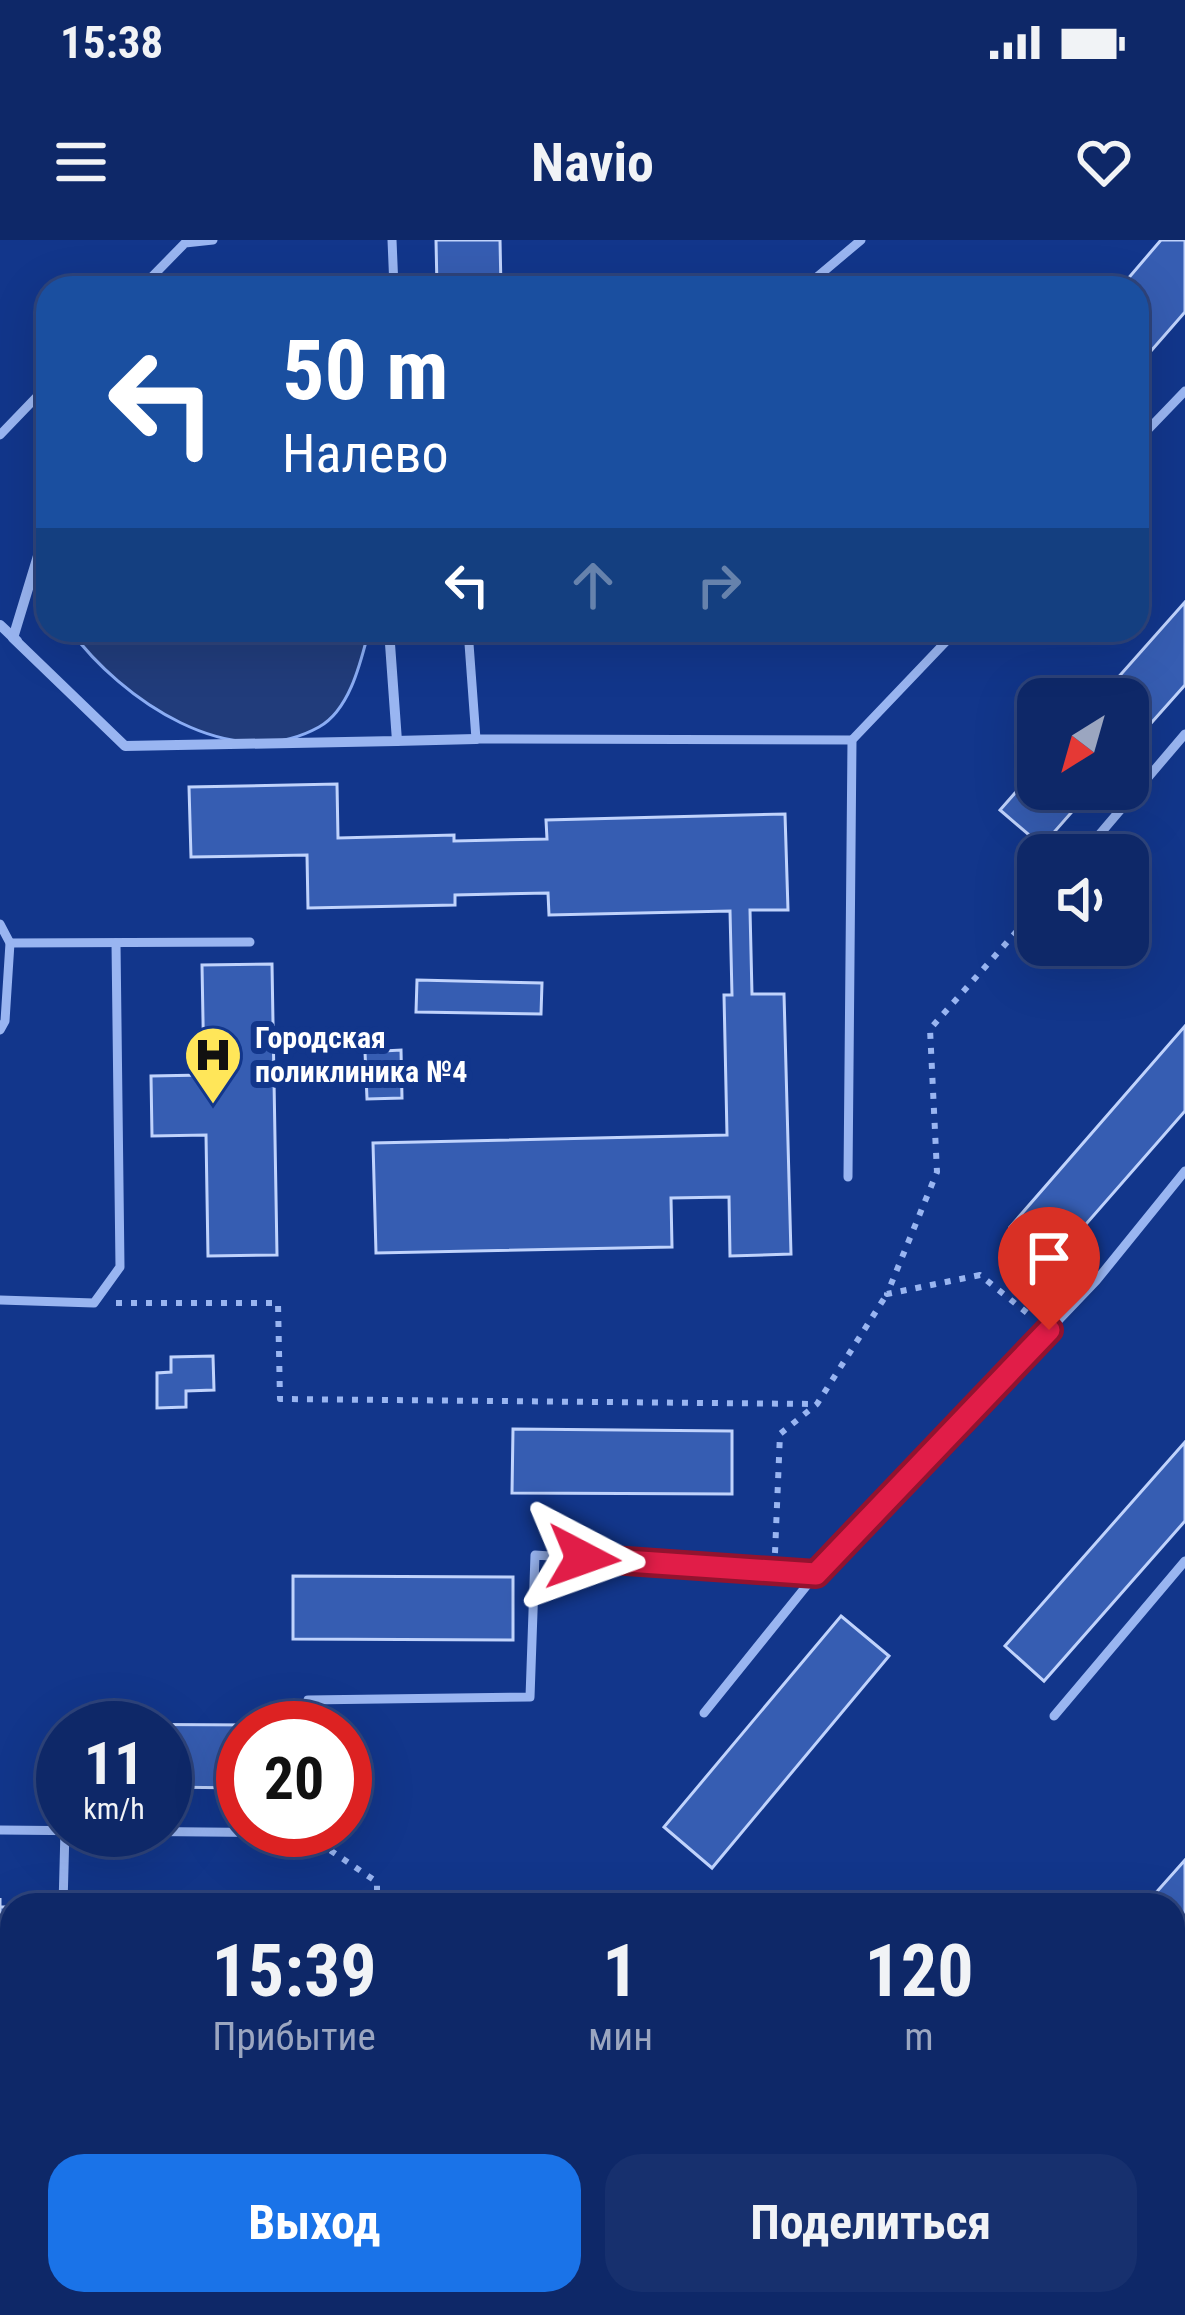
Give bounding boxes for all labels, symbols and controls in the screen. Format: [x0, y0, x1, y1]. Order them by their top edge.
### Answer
text: 15:38 [60, 16, 163, 69]
icon: menu [48, 129, 114, 195]
icon: heart [1071, 129, 1137, 195]
text: Navio [531, 131, 654, 194]
text: 50 m [282, 321, 449, 420]
icon: left [84, 324, 240, 480]
text: Налево [282, 422, 449, 485]
icon: left [434, 552, 500, 618]
icon: ahead [560, 552, 626, 618]
icon: right [686, 552, 752, 618]
north arrow [1017, 678, 1149, 810]
map controls [1017, 678, 1149, 966]
button: sound [1017, 834, 1149, 966]
place label: Городская поликлиника №4 [255, 1020, 467, 1089]
hospital icon: Городская поликлиника №4 [182, 1024, 244, 1106]
pin [998, 1207, 1100, 1330]
icon: arrive [1016, 1225, 1082, 1291]
position arrow [520, 1495, 646, 1621]
speed limit sign: 20 [216, 1701, 372, 1857]
text: 11 [84, 1728, 144, 1799]
text: km/h [83, 1791, 145, 1826]
text: 15:39 [211, 1929, 377, 2014]
text: 1 [602, 1929, 639, 2014]
text: 120 [864, 1929, 974, 2014]
text: Прибытие [212, 2014, 376, 2060]
text: мин [588, 2014, 653, 2060]
text: m [904, 2014, 934, 2060]
button: Выход [48, 2154, 581, 2292]
button: Поделиться [605, 2154, 1137, 2292]

